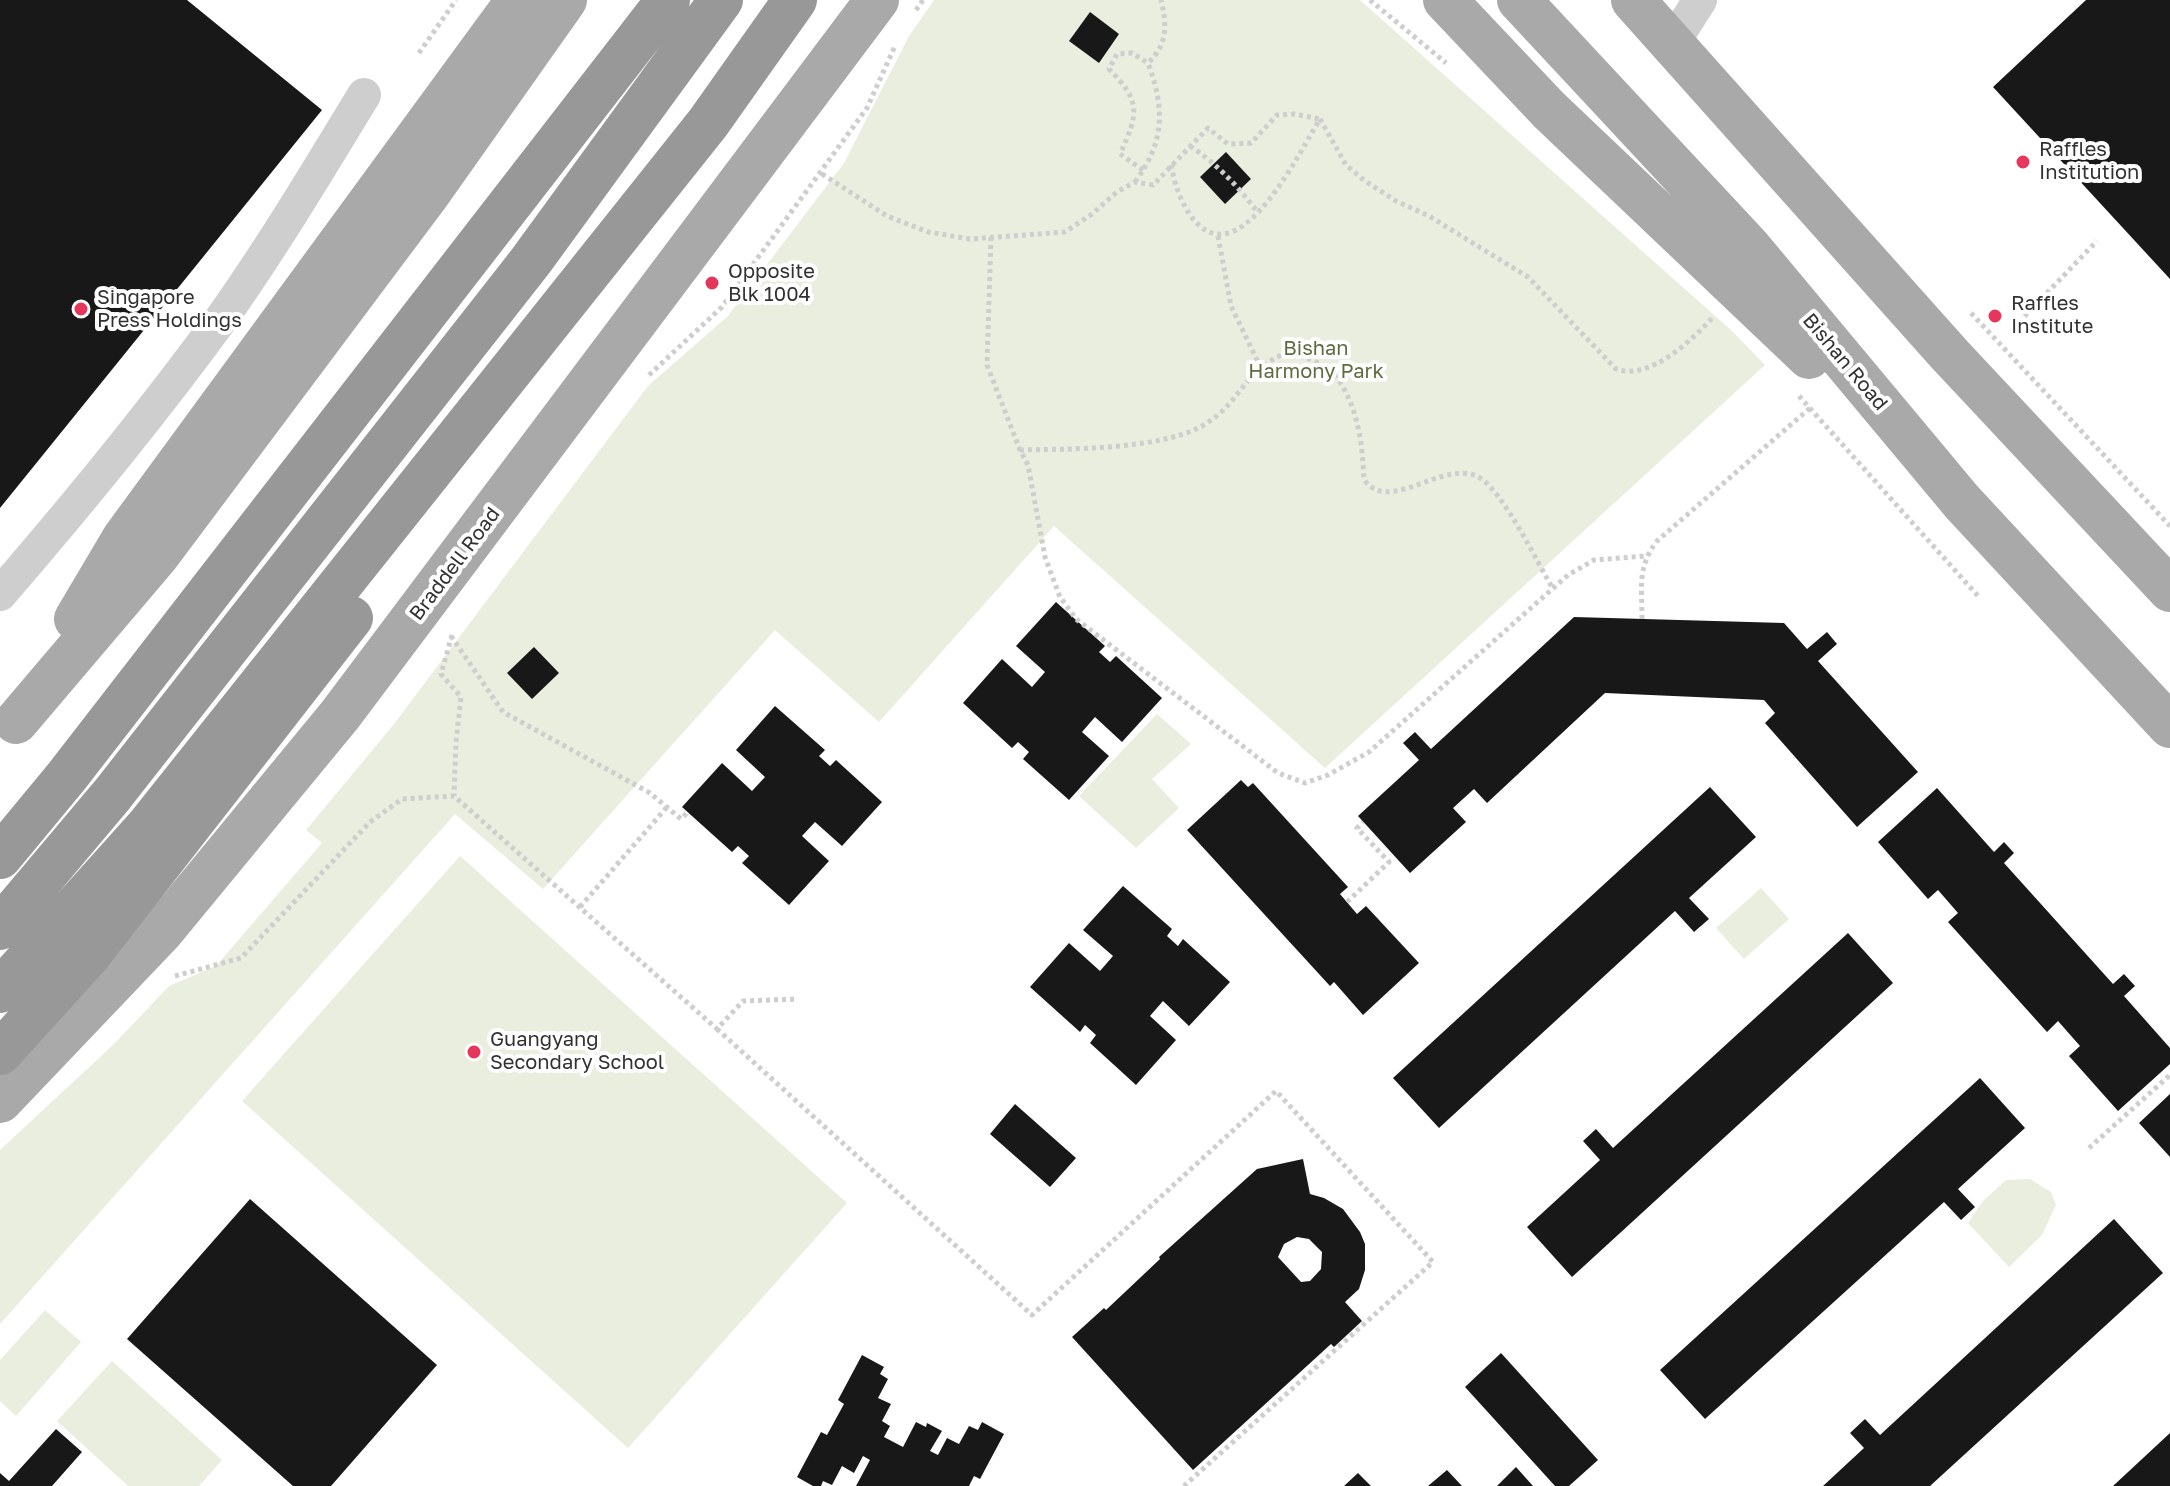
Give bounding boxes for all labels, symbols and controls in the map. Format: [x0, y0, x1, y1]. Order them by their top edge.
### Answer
place label: Raffles Institution [2039, 138, 2139, 185]
marker: Raffles Institution [2014, 153, 2032, 171]
place label: Opposite Blk 1004 [728, 260, 815, 307]
marker: Opposite Blk 1004 [703, 274, 721, 292]
place label: Singapore Press Holdings [97, 286, 242, 333]
place label: Raffles Institute [2011, 292, 2093, 339]
marker: Singapore Press Holdings [72, 300, 90, 318]
marker: Raffles Institute [1986, 307, 2004, 325]
street label: Bishan Road [1797, 309, 1893, 415]
park label: Bishan Harmony Park [1248, 337, 1384, 384]
street label: Braddell Road [405, 503, 505, 625]
place label: Guangyang Secondary School [490, 1028, 664, 1075]
marker: Guangyang Secondary School [465, 1043, 483, 1061]

